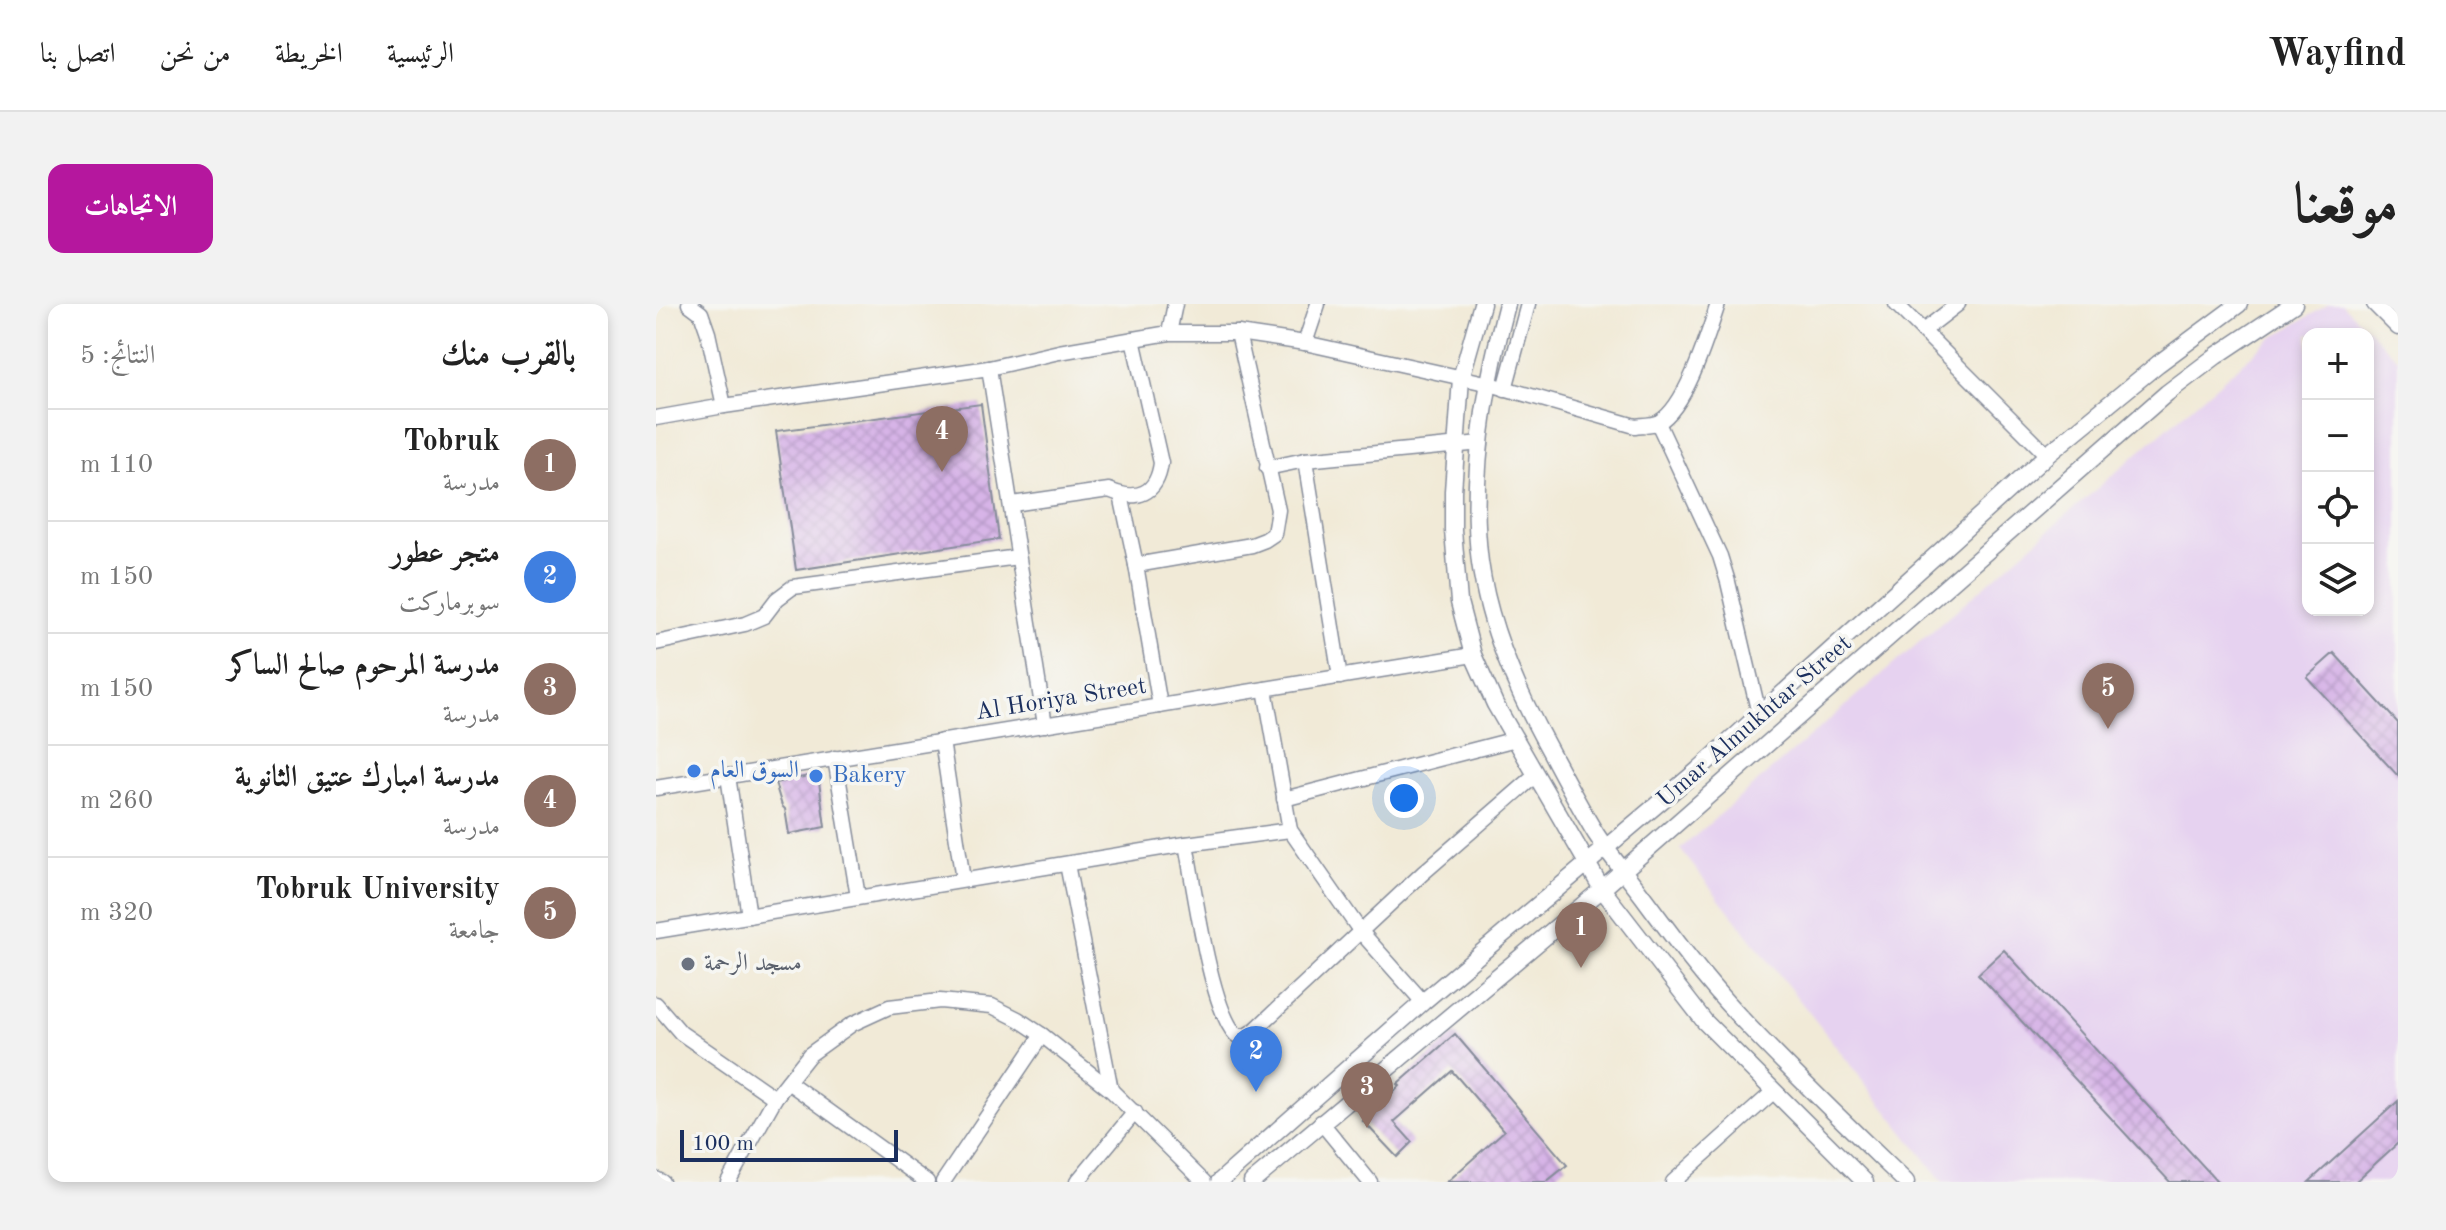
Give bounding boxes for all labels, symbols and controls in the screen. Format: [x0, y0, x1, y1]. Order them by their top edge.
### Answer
text: Wayfind [2268, 36, 2406, 74]
text: اتصل بنا [40, 41, 116, 69]
text: من نحن [160, 41, 231, 69]
text: الخريطة [275, 41, 343, 69]
text: الرئيسية [387, 41, 454, 69]
button: الاتجاهات [48, 164, 213, 253]
text: موقعنا [2293, 179, 2398, 235]
map controls [2302, 328, 2374, 616]
button: + [2302, 328, 2374, 400]
text: بالقرب منك [441, 338, 576, 372]
text: النتائج: 5 [80, 343, 155, 369]
button: − [2302, 400, 2374, 472]
pin: 4 [916, 406, 968, 472]
text: Tobruk [403, 427, 500, 457]
text: 110 m [80, 452, 153, 478]
text: 1 [542, 452, 558, 478]
text: مدرسة [443, 470, 500, 496]
button: locate [2302, 472, 2374, 544]
text: متجر عطور [391, 539, 500, 569]
button: layers [2302, 544, 2374, 616]
text: 150 m [80, 564, 153, 590]
text: 2 [542, 564, 558, 590]
text: سوبرماركت [399, 590, 500, 616]
street label: Umar Almukhtar Street [1653, 631, 1857, 813]
text: مدرسة المرحوم صالح الساكر [228, 651, 500, 681]
pin: 5 [2082, 663, 2134, 729]
street label: Al Horiya Street [974, 675, 1148, 725]
text: 150 m [80, 676, 153, 702]
text: 3 [542, 676, 558, 702]
text: مدرسة [443, 702, 500, 728]
place label: السوق العام [710, 759, 799, 790]
marker: السوق العام [685, 762, 703, 780]
text: مدرسة امبارك عتيق الثانوية [235, 763, 500, 793]
place label: Bakery [832, 764, 907, 788]
marker: Bakery [807, 767, 825, 785]
your location [1384, 778, 1424, 818]
text: 260 m [80, 788, 153, 814]
text: 4 [542, 788, 558, 814]
text: مدرسة [443, 814, 500, 840]
text: Tobruk University [256, 875, 500, 905]
text: 320 m [80, 900, 153, 926]
text: 5 [542, 900, 558, 926]
pin: 1 [1555, 902, 1607, 968]
text: جامعة [449, 918, 500, 944]
place label: مسجد الرحمة [704, 951, 802, 976]
marker: مسجد الرحمة [679, 955, 697, 973]
pin: 2 [1230, 1026, 1282, 1092]
pin: 3 [1341, 1062, 1393, 1128]
scale bar [680, 1126, 898, 1162]
text: 100 m [692, 1133, 754, 1155]

